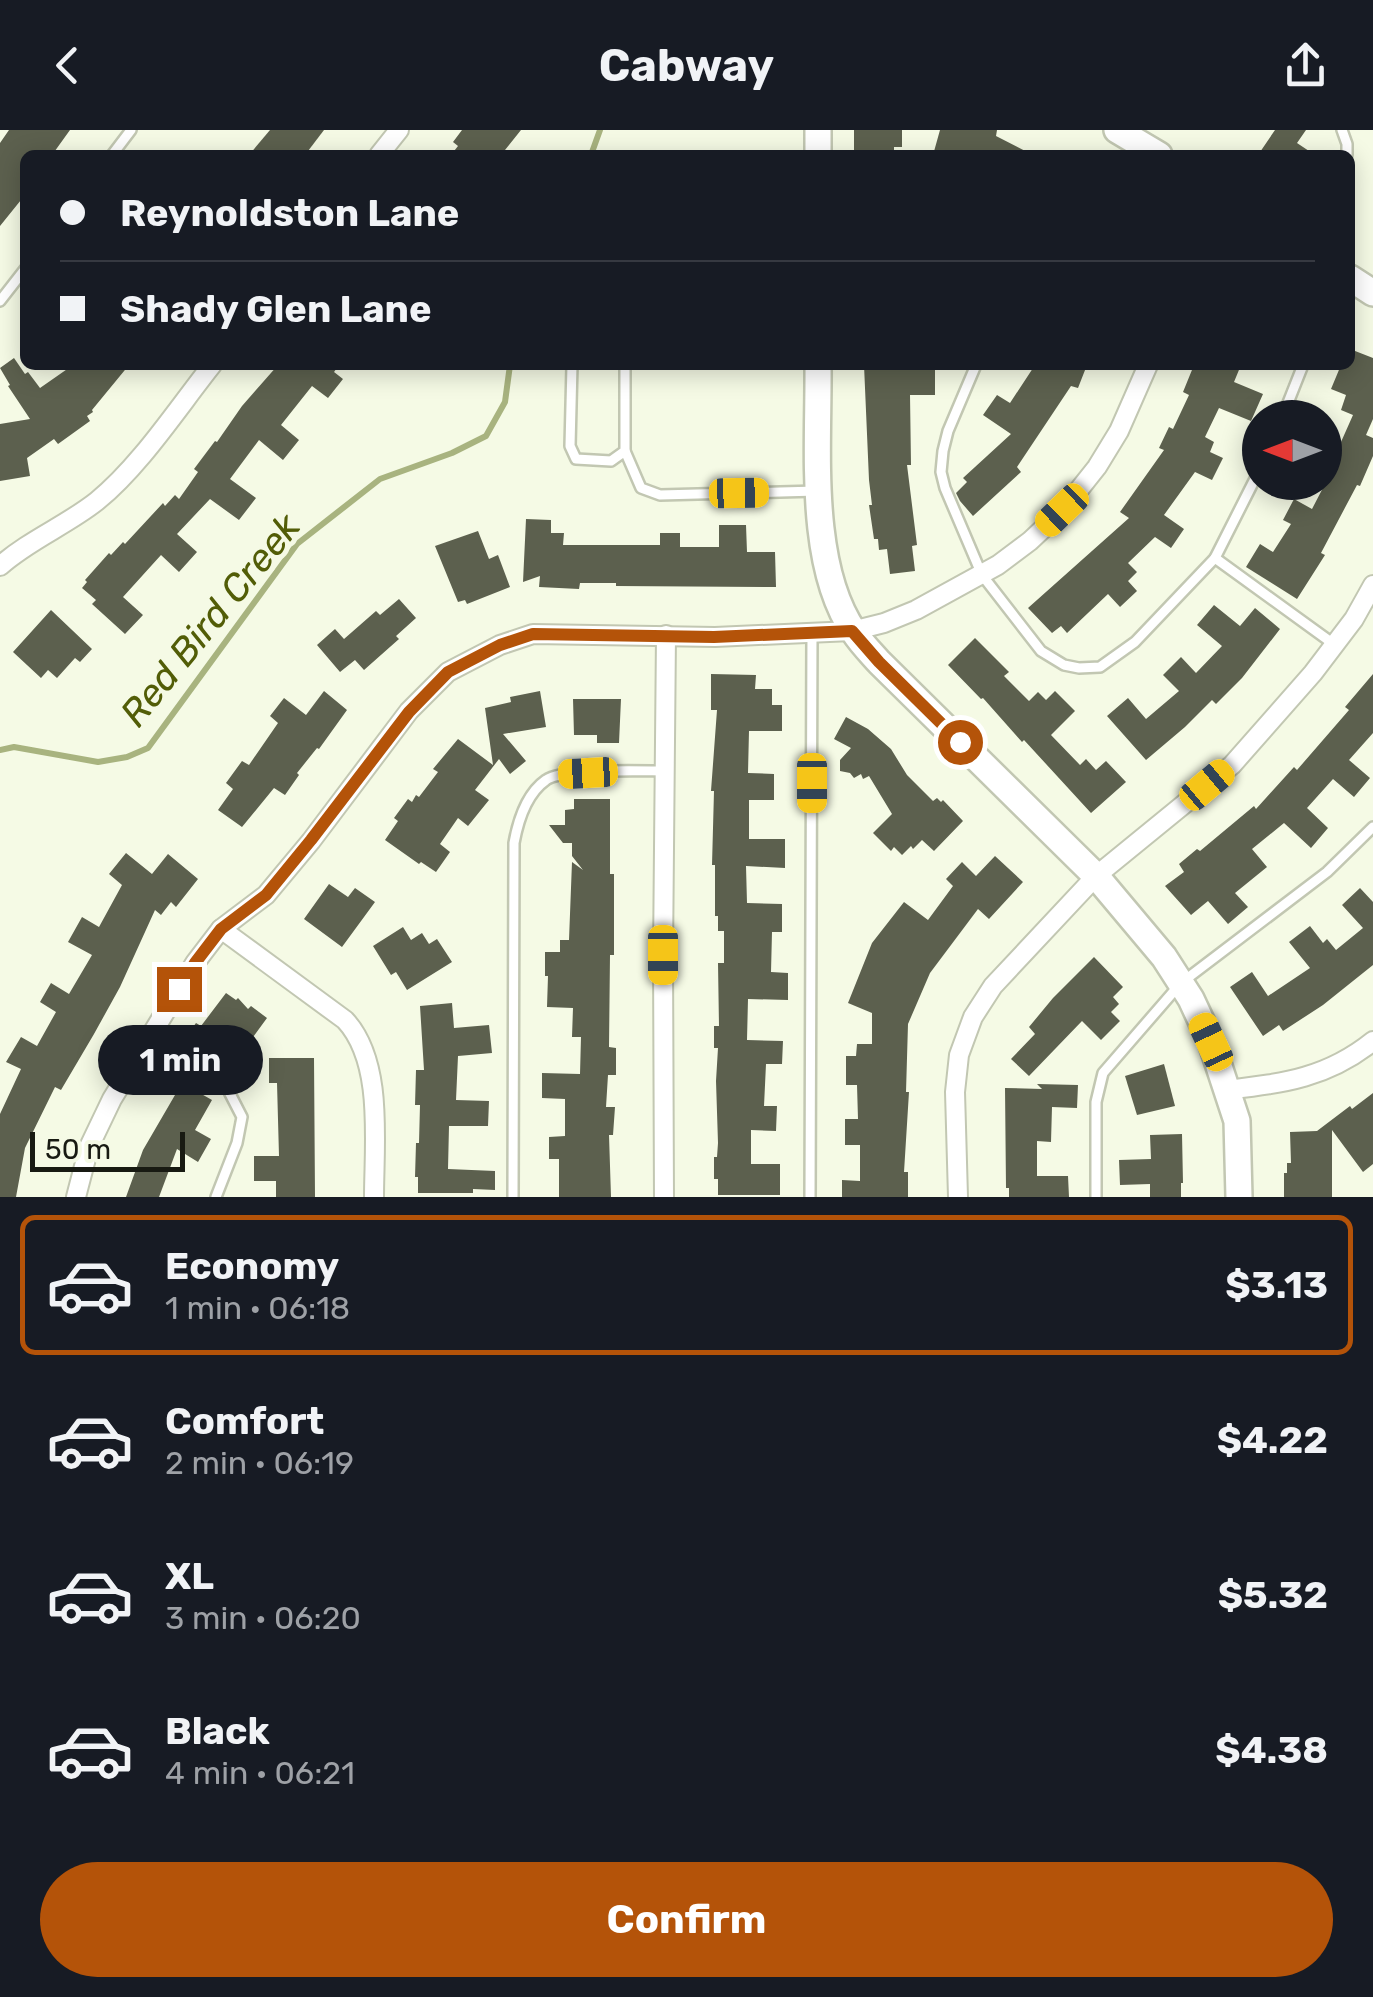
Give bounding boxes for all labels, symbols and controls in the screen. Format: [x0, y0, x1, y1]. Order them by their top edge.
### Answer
icon: back [40, 38, 95, 93]
icon: share [1278, 38, 1333, 93]
text: Cabway [599, 39, 774, 92]
text: Reynoldston Lane [120, 190, 459, 236]
text: Shady Glen Lane [120, 286, 432, 332]
north arrow [1242, 400, 1342, 500]
map controls [1242, 400, 1342, 500]
car [709, 477, 769, 509]
car [1030, 478, 1094, 542]
water label: Red Bird Creek [110, 504, 310, 736]
route start [938, 720, 983, 765]
car [797, 753, 827, 813]
car [1174, 754, 1240, 816]
car [557, 756, 619, 790]
car [648, 925, 678, 985]
route end [157, 967, 202, 1012]
car [1185, 1008, 1237, 1076]
callout: 1 min [96, 1024, 262, 1094]
text: 1 min [140, 1041, 221, 1079]
scale bar [30, 1127, 185, 1172]
text: 50 m [45, 1133, 111, 1166]
icon: car [45, 1240, 135, 1330]
text: Economy [165, 1243, 339, 1289]
text: $3.13 [1225, 1262, 1328, 1308]
text: 1 min · 06:18 [165, 1289, 350, 1327]
icon: car [45, 1395, 135, 1485]
text: Comfort [165, 1398, 324, 1444]
text: $4.22 [1217, 1417, 1328, 1463]
text: 2 min · 06:19 [165, 1444, 354, 1482]
icon: car [45, 1550, 135, 1640]
text: XL [165, 1553, 214, 1599]
text: $5.32 [1218, 1572, 1328, 1618]
text: 3 min · 06:20 [165, 1599, 361, 1637]
icon: car [45, 1705, 135, 1795]
text: Black [165, 1708, 270, 1754]
text: $4.38 [1215, 1727, 1328, 1773]
text: 4 min · 06:21 [165, 1754, 355, 1792]
button: Confirm [40, 1862, 1333, 1977]

